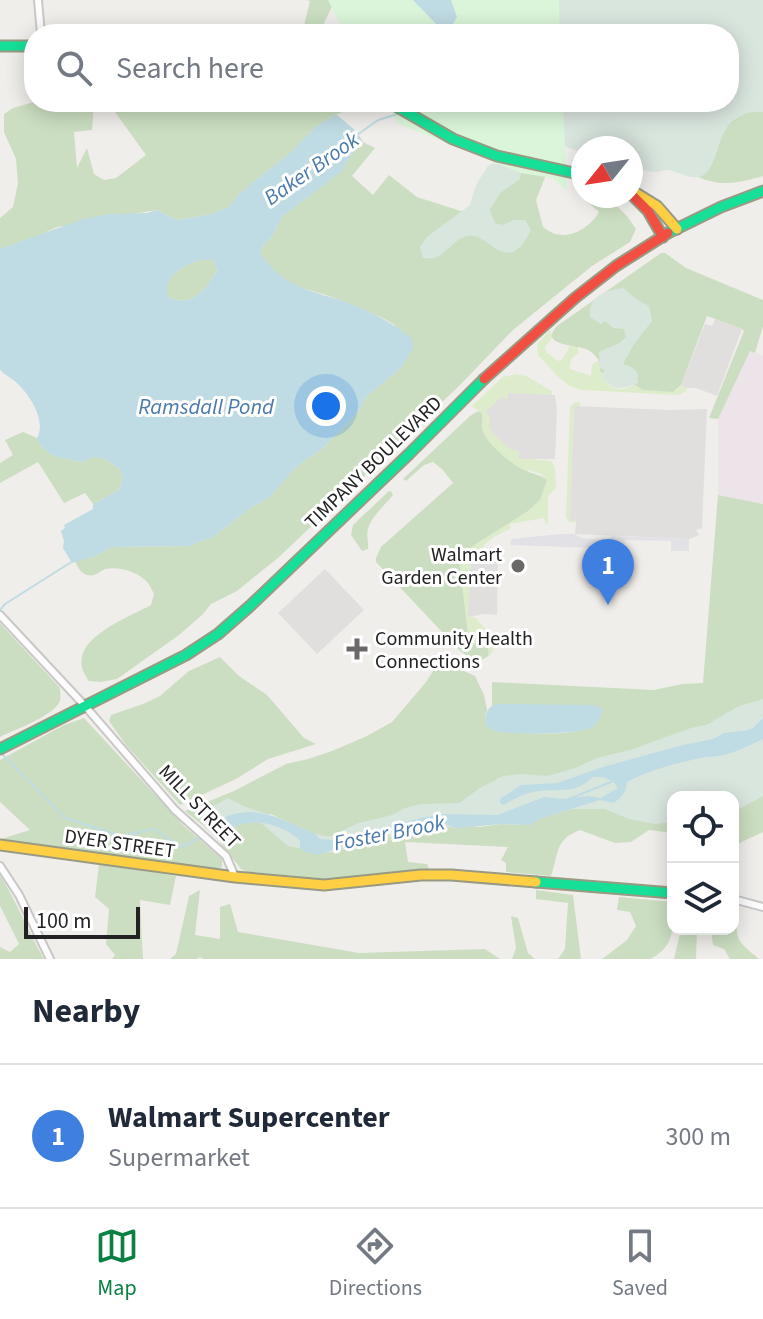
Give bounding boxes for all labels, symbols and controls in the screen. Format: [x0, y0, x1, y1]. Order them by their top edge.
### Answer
search box [24, 24, 739, 112]
icon: search [52, 46, 96, 90]
text: Search here [116, 47, 264, 90]
water label: Baker Brook [257, 124, 366, 213]
north arrow [571, 136, 643, 208]
your location [306, 386, 346, 426]
street label: TIMPANY BOULEVARD [299, 390, 449, 536]
water label: Ramsdall Pond [138, 391, 275, 423]
pin: 1 [582, 539, 634, 605]
place label: Walmart Garden Center [381, 541, 502, 592]
marker: Walmart Garden Center [509, 557, 527, 575]
place label: Community Health Connections [375, 625, 533, 676]
marker: Community Health Connections [346, 638, 368, 660]
street label: MILL STREET [152, 758, 247, 855]
map controls [667, 791, 739, 935]
button: locate [667, 791, 739, 863]
water label: Foster Brook [331, 806, 448, 859]
street label: DYER STREET [63, 822, 177, 866]
button: layers [667, 863, 739, 935]
scale bar [24, 903, 140, 939]
text: 100 m [36, 905, 91, 937]
text: Nearby [32, 987, 140, 1036]
text: Walmart Supercenter [108, 1096, 390, 1139]
text: 1 [51, 1118, 65, 1155]
text: 300 m [665, 1118, 731, 1155]
text: Supermarket [108, 1139, 250, 1176]
tab: Map [95, 1224, 139, 1304]
tab: Directions [329, 1224, 422, 1304]
tab: Saved [612, 1224, 668, 1304]

